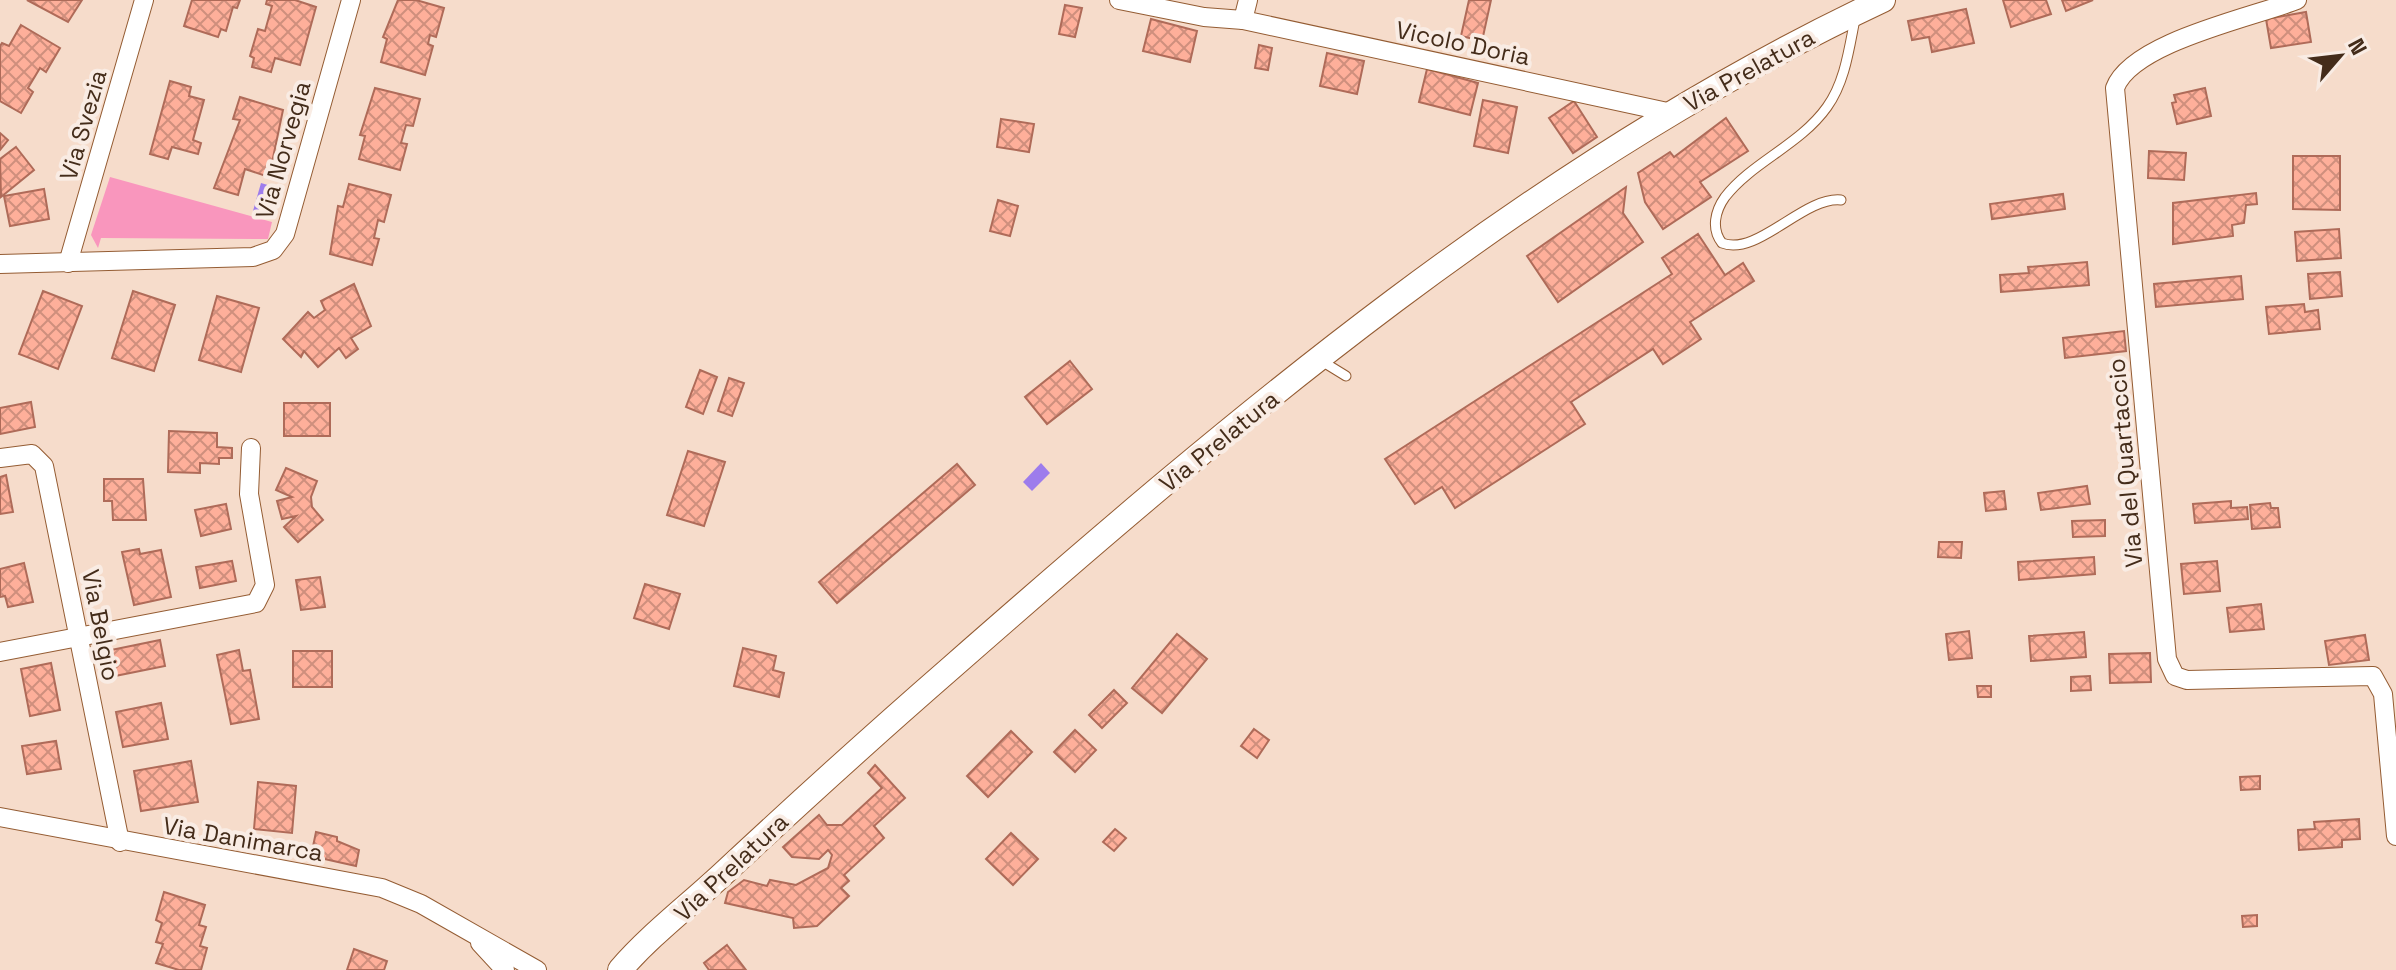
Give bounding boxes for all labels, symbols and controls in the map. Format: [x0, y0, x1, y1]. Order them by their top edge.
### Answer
street label: Vicolo Doria [1393, 14, 1533, 72]
north arrow [2300, 16, 2380, 96]
street label: Via Prelatura [1678, 21, 1820, 119]
text: N [2342, 34, 2373, 60]
street label: Via Svezia [52, 66, 114, 184]
street label: Via Norvegia [248, 77, 318, 223]
street label: Via del Quartaccio [2100, 357, 2150, 569]
street label: Via Prelatura [1153, 383, 1285, 499]
street label: Via Belgio [75, 567, 127, 683]
street label: Via Prelatura [667, 806, 795, 928]
street label: Via Danimarca [160, 810, 326, 868]

